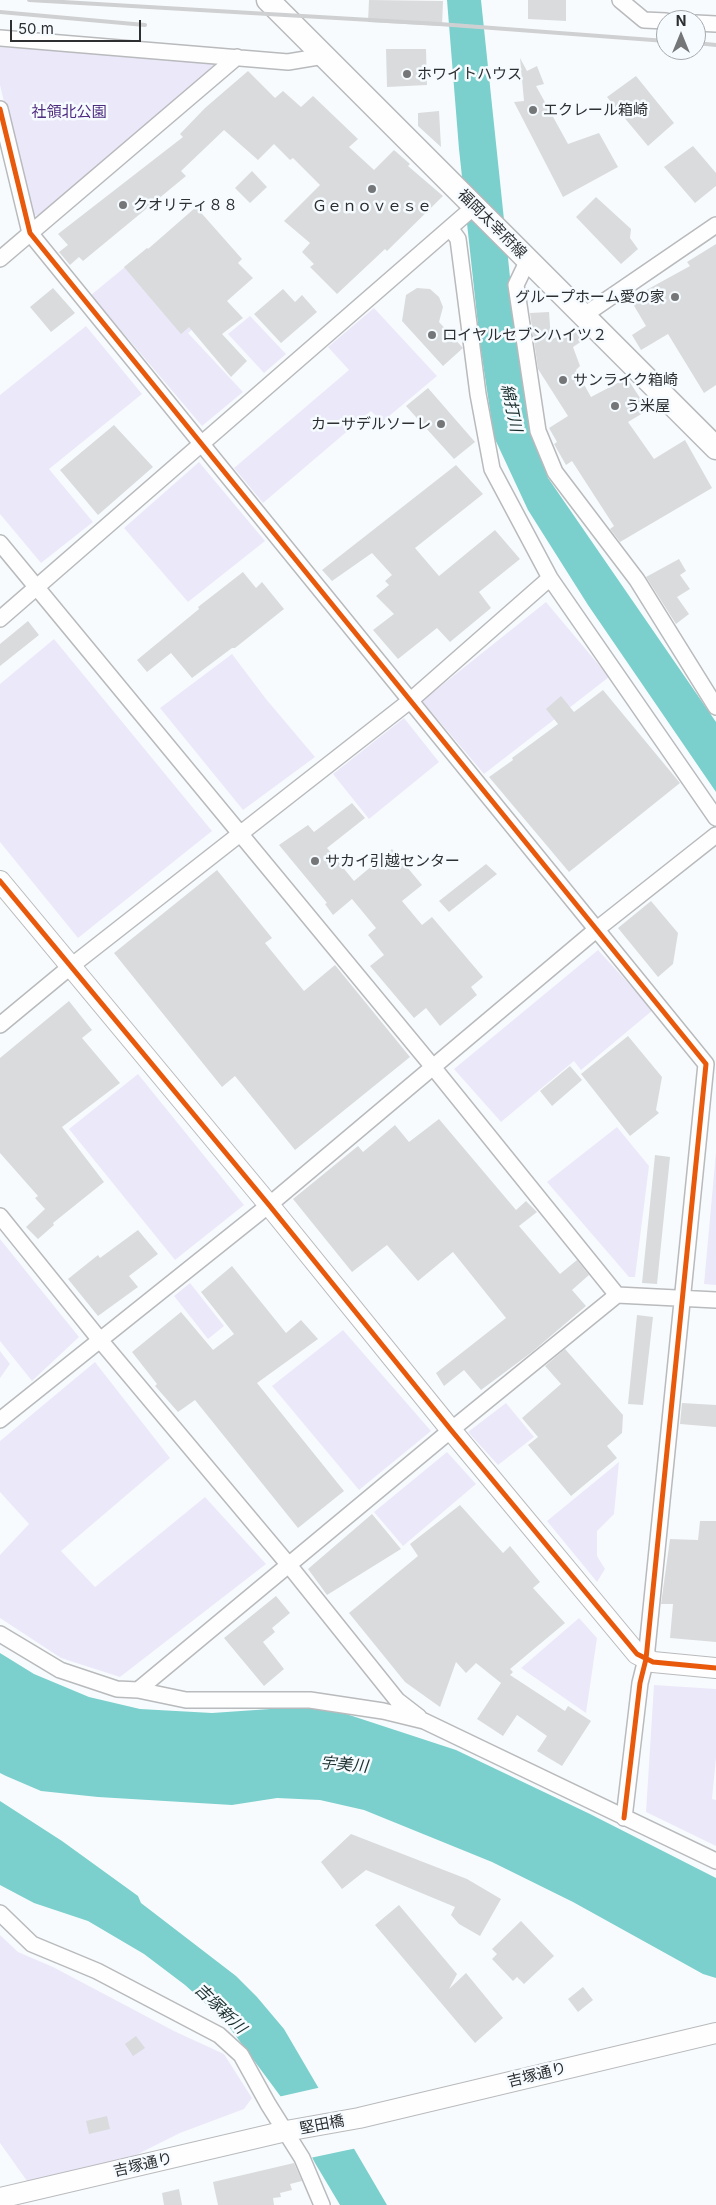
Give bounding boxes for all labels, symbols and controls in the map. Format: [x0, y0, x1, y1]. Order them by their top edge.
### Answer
scale bar [12, 10, 144, 42]
north arrow [656, 10, 706, 60]
text: N [676, 12, 686, 29]
text: 50 m [18, 19, 54, 38]
place label: ホワイトハウス [417, 65, 522, 83]
marker: ホワイトハウス [401, 68, 413, 80]
place label: エクレール箱崎 [543, 101, 648, 119]
park label: 社領北公園 [32, 103, 106, 121]
marker: エクレール箱崎 [527, 104, 539, 116]
marker: Ｇｅｎｏｖｅｓｅ [366, 183, 378, 195]
street label: 福岡太宰府線 [454, 186, 530, 262]
place label: クオリティ８８ [133, 196, 238, 214]
place label: Ｇｅｎｏｖｅｓｅ [312, 197, 432, 215]
marker: クオリティ８８ [117, 199, 129, 211]
place label: グループホーム愛の家 [515, 288, 665, 306]
marker: グループホーム愛の家 [669, 291, 681, 303]
place label: ロイヤルセブンハイツ２ [442, 326, 607, 344]
marker: ロイヤルセブンハイツ２ [426, 329, 438, 341]
place label: サンライク箱崎 [573, 371, 678, 389]
marker: サンライク箱崎 [557, 374, 569, 386]
water label: 綿打川 [497, 383, 525, 433]
place label: う米屋 [625, 397, 670, 415]
marker: う米屋 [609, 400, 621, 412]
place label: カーサデルソーレ [311, 415, 431, 433]
marker: カーサデルソーレ [435, 418, 447, 430]
place label: サカイ引越センター [325, 852, 460, 870]
marker: サカイ引越センター [309, 855, 321, 867]
water label: 宇美川 [319, 1753, 369, 1777]
water label: 吉塚新川 [190, 1980, 250, 2038]
street label: 吉塚通り [506, 2059, 568, 2091]
street label: 堅田橋 [298, 2112, 346, 2138]
street label: 吉塚通り [112, 2149, 174, 2181]

